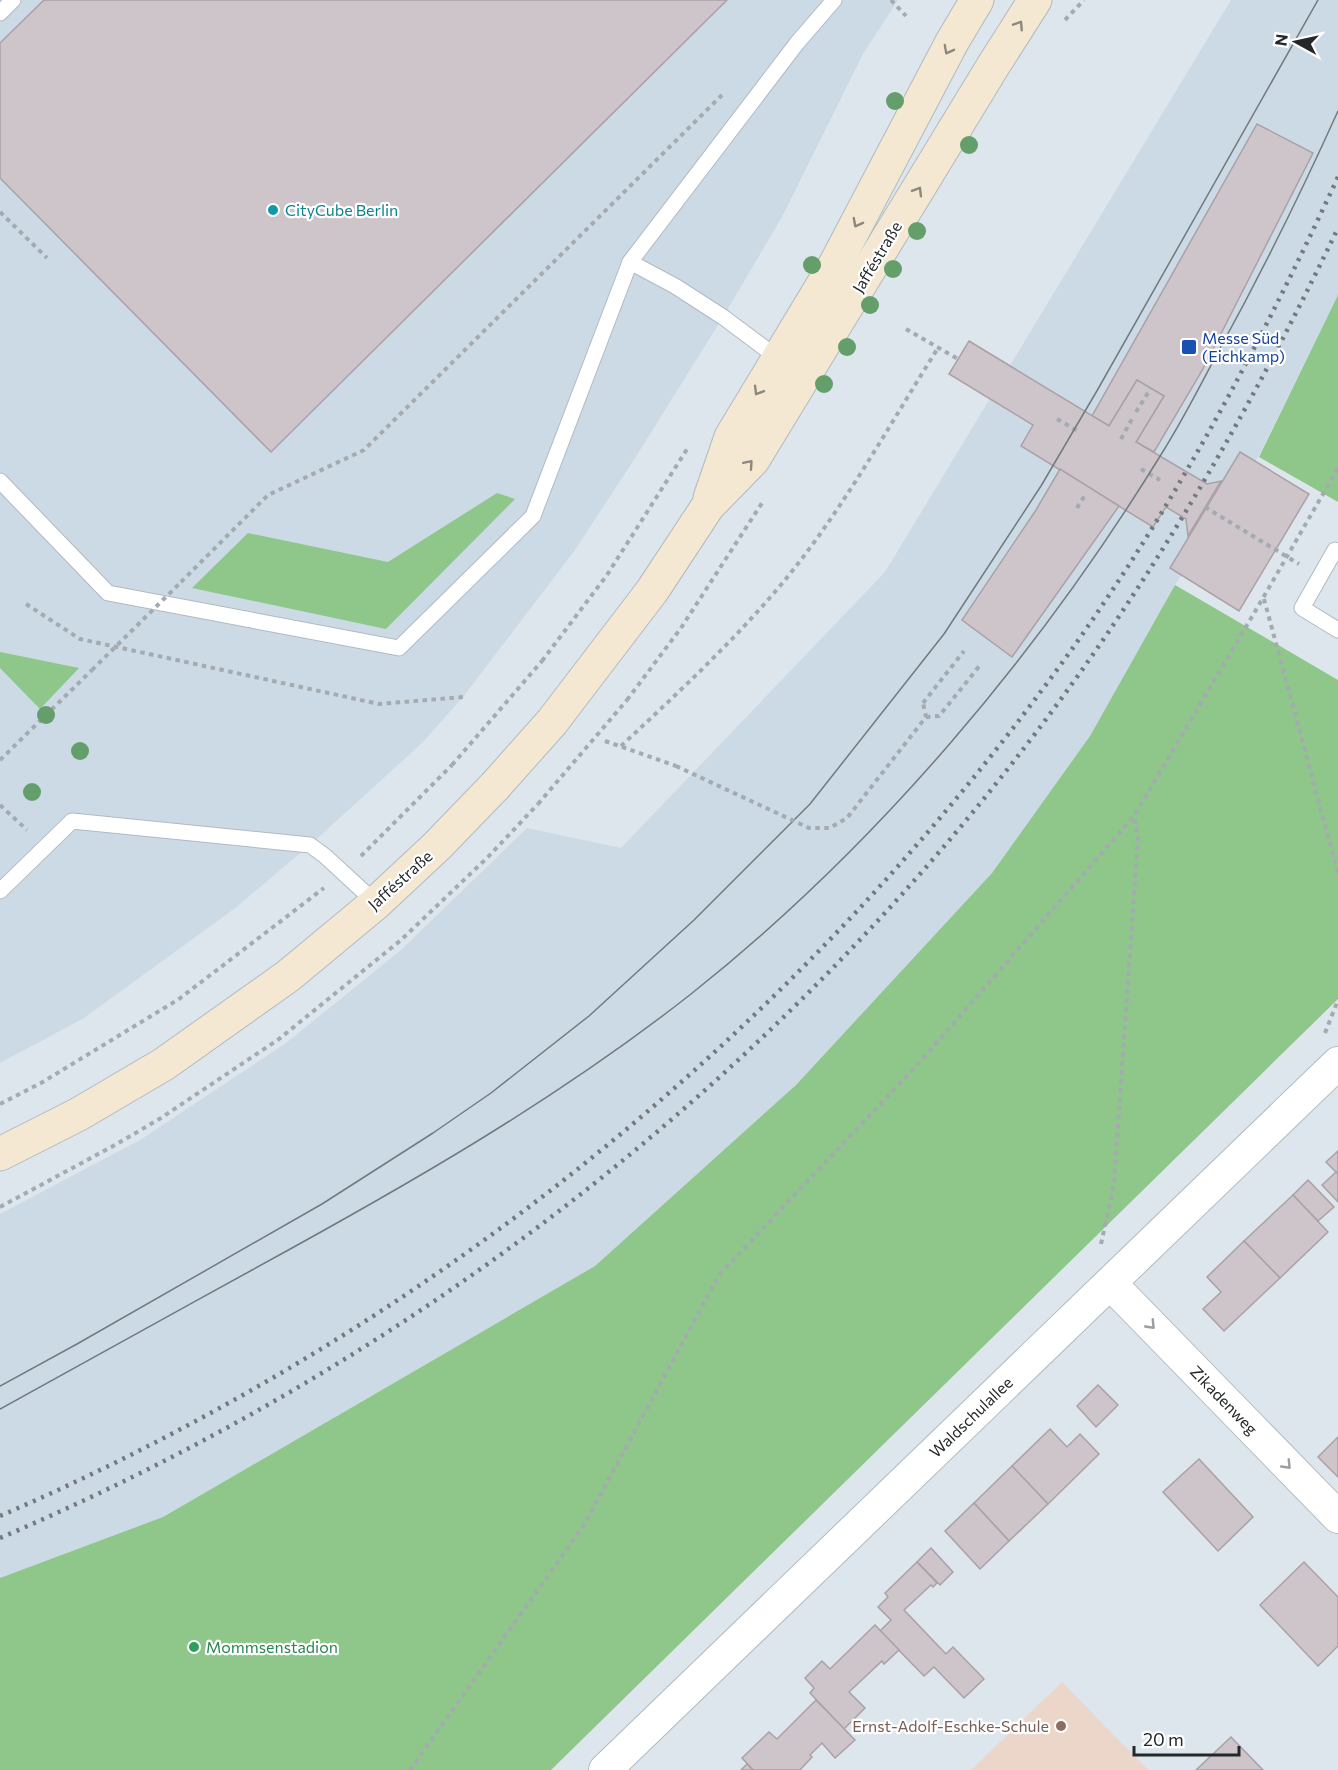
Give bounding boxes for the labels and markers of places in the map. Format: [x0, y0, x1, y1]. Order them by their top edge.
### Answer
place label: CityCube Berlin [285, 200, 398, 219]
marker: CityCube Berlin [266, 203, 280, 217]
place label: Messe Süd (Eichkamp) [1202, 328, 1285, 365]
marker: Messe Süd (Eichkamp) [1180, 338, 1198, 356]
place label: Mommsenstadion [206, 1637, 338, 1656]
marker: Mommsenstadion [187, 1640, 201, 1654]
place label: Ernst-Adolf-Eschke-Schule [852, 1716, 1049, 1735]
marker: Ernst-Adolf-Eschke-Schule [1054, 1719, 1068, 1733]

